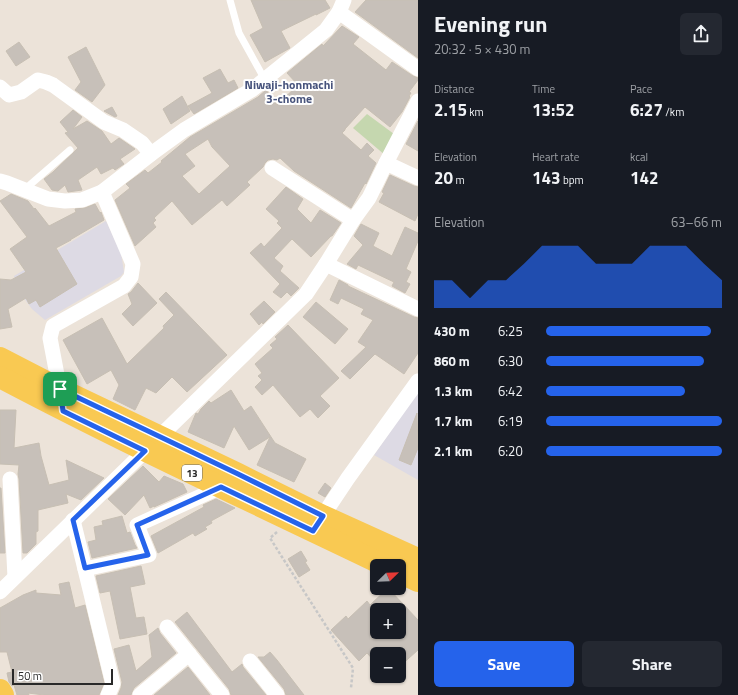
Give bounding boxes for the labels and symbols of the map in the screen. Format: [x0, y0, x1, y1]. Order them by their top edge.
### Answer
district label: Niwaji-honmachi 3-chome [245, 75, 333, 108]
pin [43, 372, 77, 406]
road number: 13 [182, 465, 202, 481]
north arrow [370, 559, 406, 595]
scale bar [12, 667, 113, 686]

